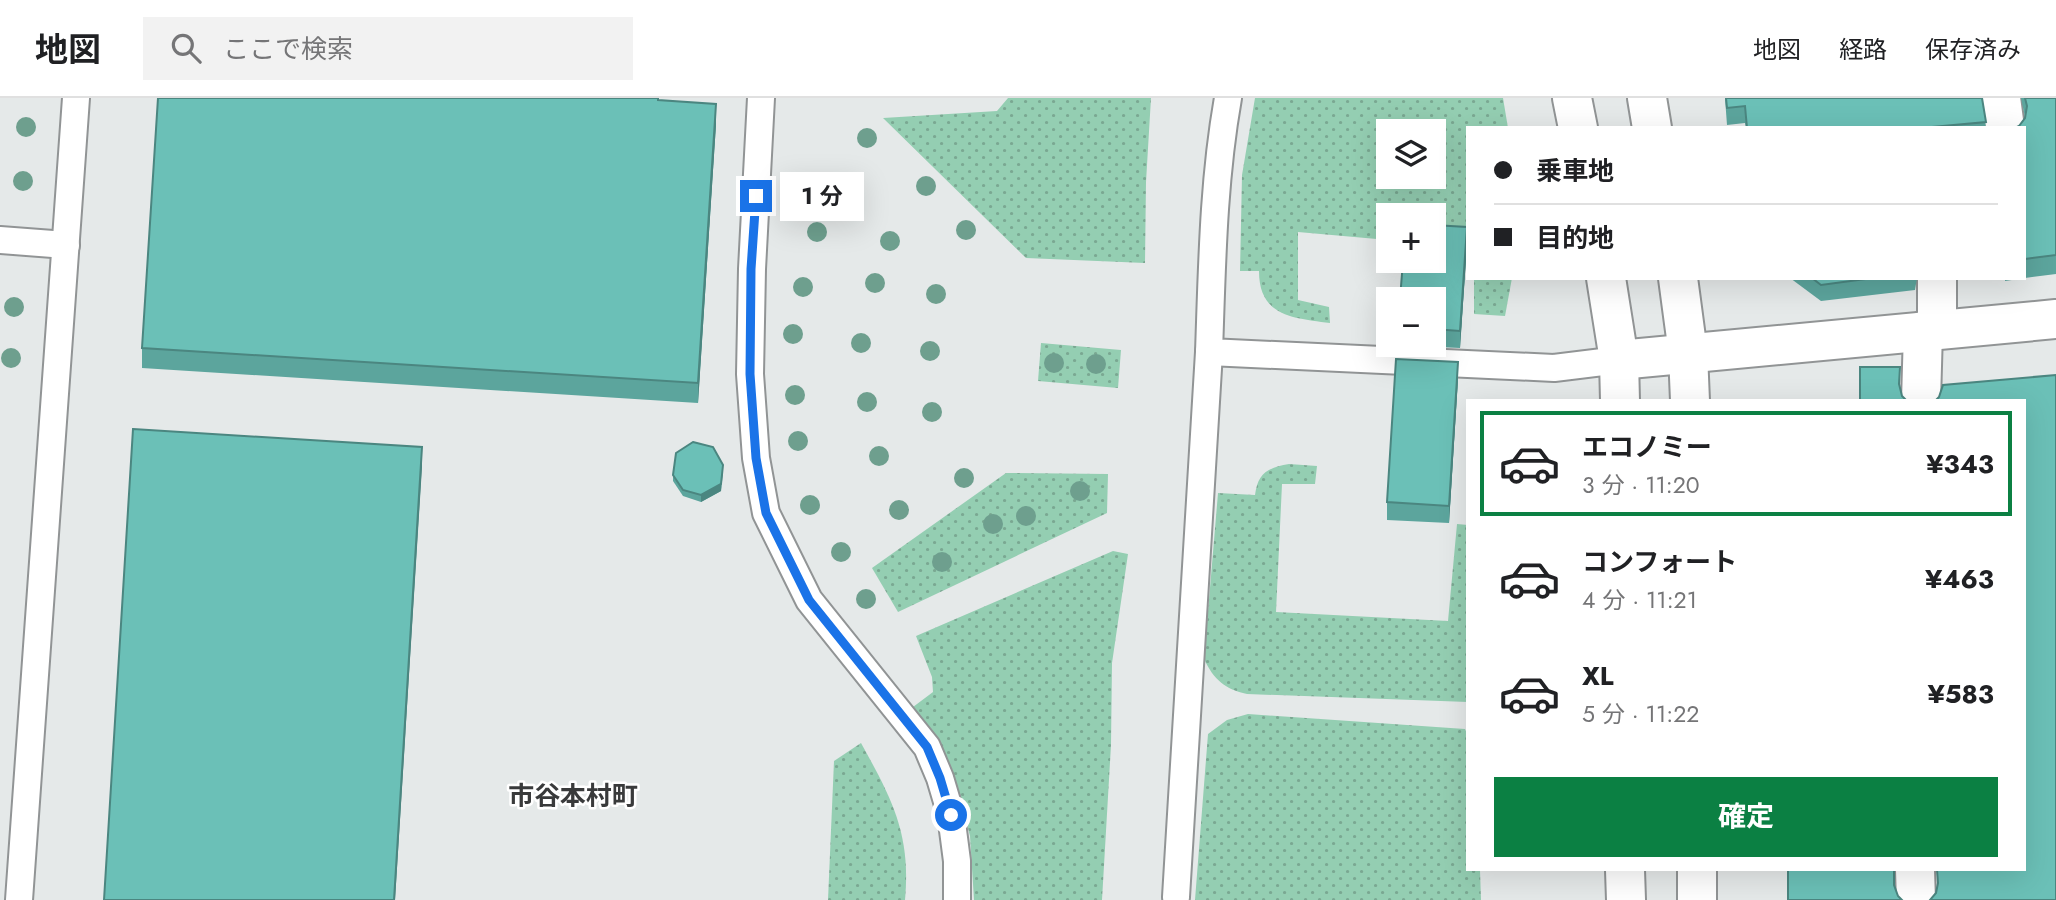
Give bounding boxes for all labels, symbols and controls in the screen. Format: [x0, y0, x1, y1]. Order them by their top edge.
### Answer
search box [143, 17, 633, 80]
text: 地図 [35, 26, 101, 73]
icon: search [167, 29, 205, 67]
text: ここで検索 [223, 30, 353, 68]
text: 地図 [1753, 32, 1801, 67]
text: 経路 [1839, 32, 1887, 67]
text: 保存済み [1925, 32, 2021, 67]
map controls [1376, 119, 1446, 357]
button: layers [1376, 119, 1446, 189]
text: 乗車地 [1536, 152, 1614, 190]
callout: 1 分 [780, 172, 864, 220]
text: 1 分 [801, 179, 843, 213]
route end [740, 180, 772, 212]
button: + [1376, 203, 1446, 273]
text: 目的地 [1536, 219, 1614, 257]
button: − [1376, 287, 1446, 357]
text: エコノミー [1582, 428, 1712, 466]
icon: car [1498, 432, 1561, 495]
text: ¥343 [1926, 445, 1994, 483]
text: 3 分 · 11:20 [1582, 468, 1700, 502]
text: コンフォート [1582, 543, 1737, 581]
icon: car [1498, 547, 1561, 610]
text: ¥463 [1925, 560, 1994, 598]
text: 4 分 · 11:21 [1582, 583, 1697, 617]
text: XL [1582, 657, 1614, 695]
icon: car [1498, 662, 1561, 725]
text: ¥583 [1927, 675, 1994, 713]
text: 5 分 · 11:22 [1582, 697, 1699, 731]
district label: 市谷本村町 [508, 777, 638, 815]
button: 確定 [1494, 777, 1998, 857]
route start [935, 799, 967, 831]

